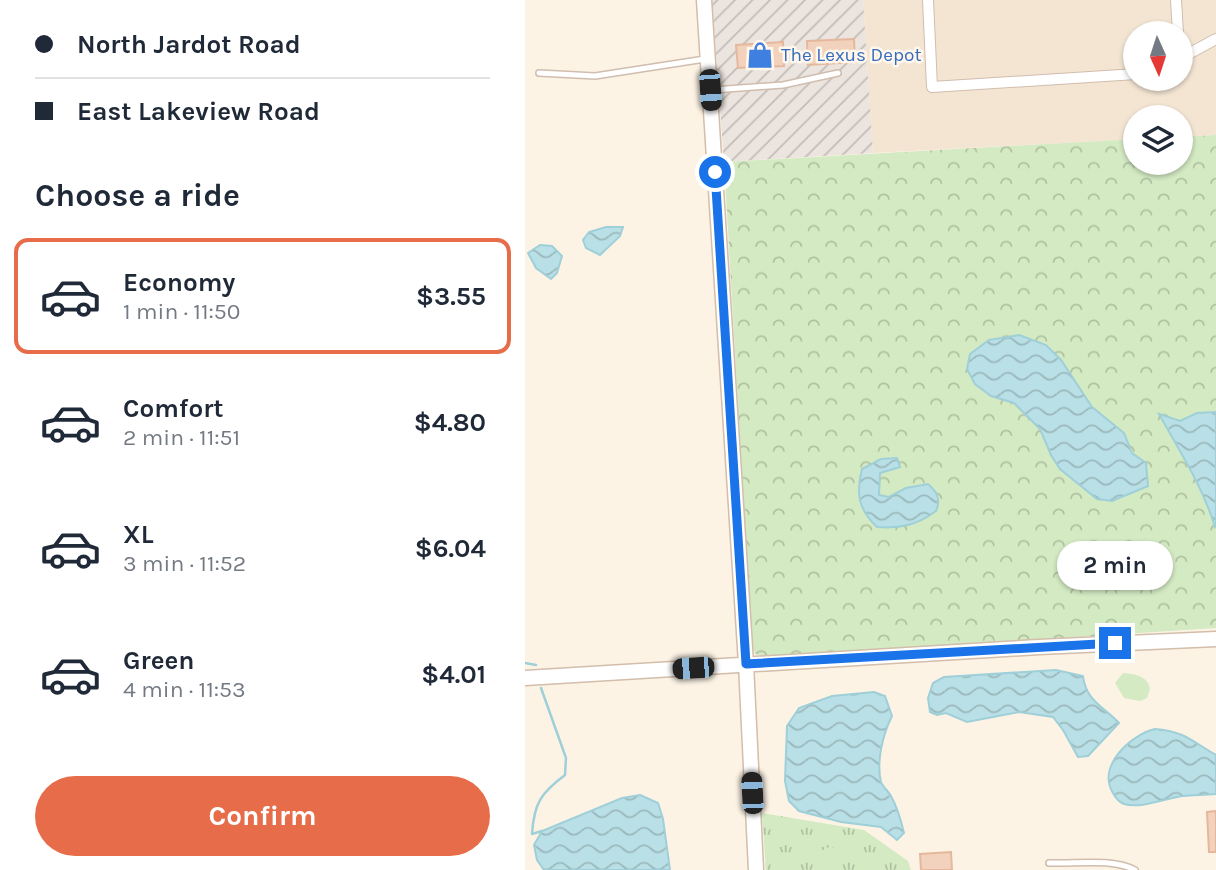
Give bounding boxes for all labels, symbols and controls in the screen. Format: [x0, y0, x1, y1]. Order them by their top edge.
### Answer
north arrow [1123, 21, 1193, 91]
map controls [1123, 21, 1193, 175]
text: North Jardot Road [77, 29, 301, 60]
shop icon: The Lexus Depot [745, 40, 775, 70]
place label: The Lexus Depot [781, 44, 922, 66]
car [699, 68, 722, 112]
text: East Lakeview Road [77, 96, 320, 127]
button: layers [1123, 105, 1193, 175]
route start [699, 156, 731, 188]
text: Choose a ride [35, 177, 240, 214]
icon: car [39, 265, 102, 328]
text: Economy [123, 267, 235, 298]
text: $3.55 [416, 281, 486, 312]
text: 1 min · 11:50 [123, 298, 240, 325]
icon: car [39, 391, 102, 454]
text: Comfort [123, 393, 224, 424]
text: $4.80 [414, 407, 486, 438]
text: 2 min · 11:51 [123, 424, 240, 451]
icon: car [39, 517, 102, 580]
text: XL [123, 519, 154, 550]
text: $6.04 [415, 533, 486, 564]
callout: 2 min [1057, 542, 1173, 590]
text: 3 min · 11:52 [123, 550, 246, 577]
text: 2 min [1083, 552, 1147, 579]
route end [1099, 627, 1131, 659]
icon: car [39, 643, 102, 706]
text: Green [123, 645, 195, 676]
car [672, 656, 715, 680]
text: $4.01 [421, 659, 486, 690]
text: 4 min · 11:53 [123, 676, 246, 703]
car [741, 771, 764, 815]
button: Confirm [35, 776, 490, 856]

